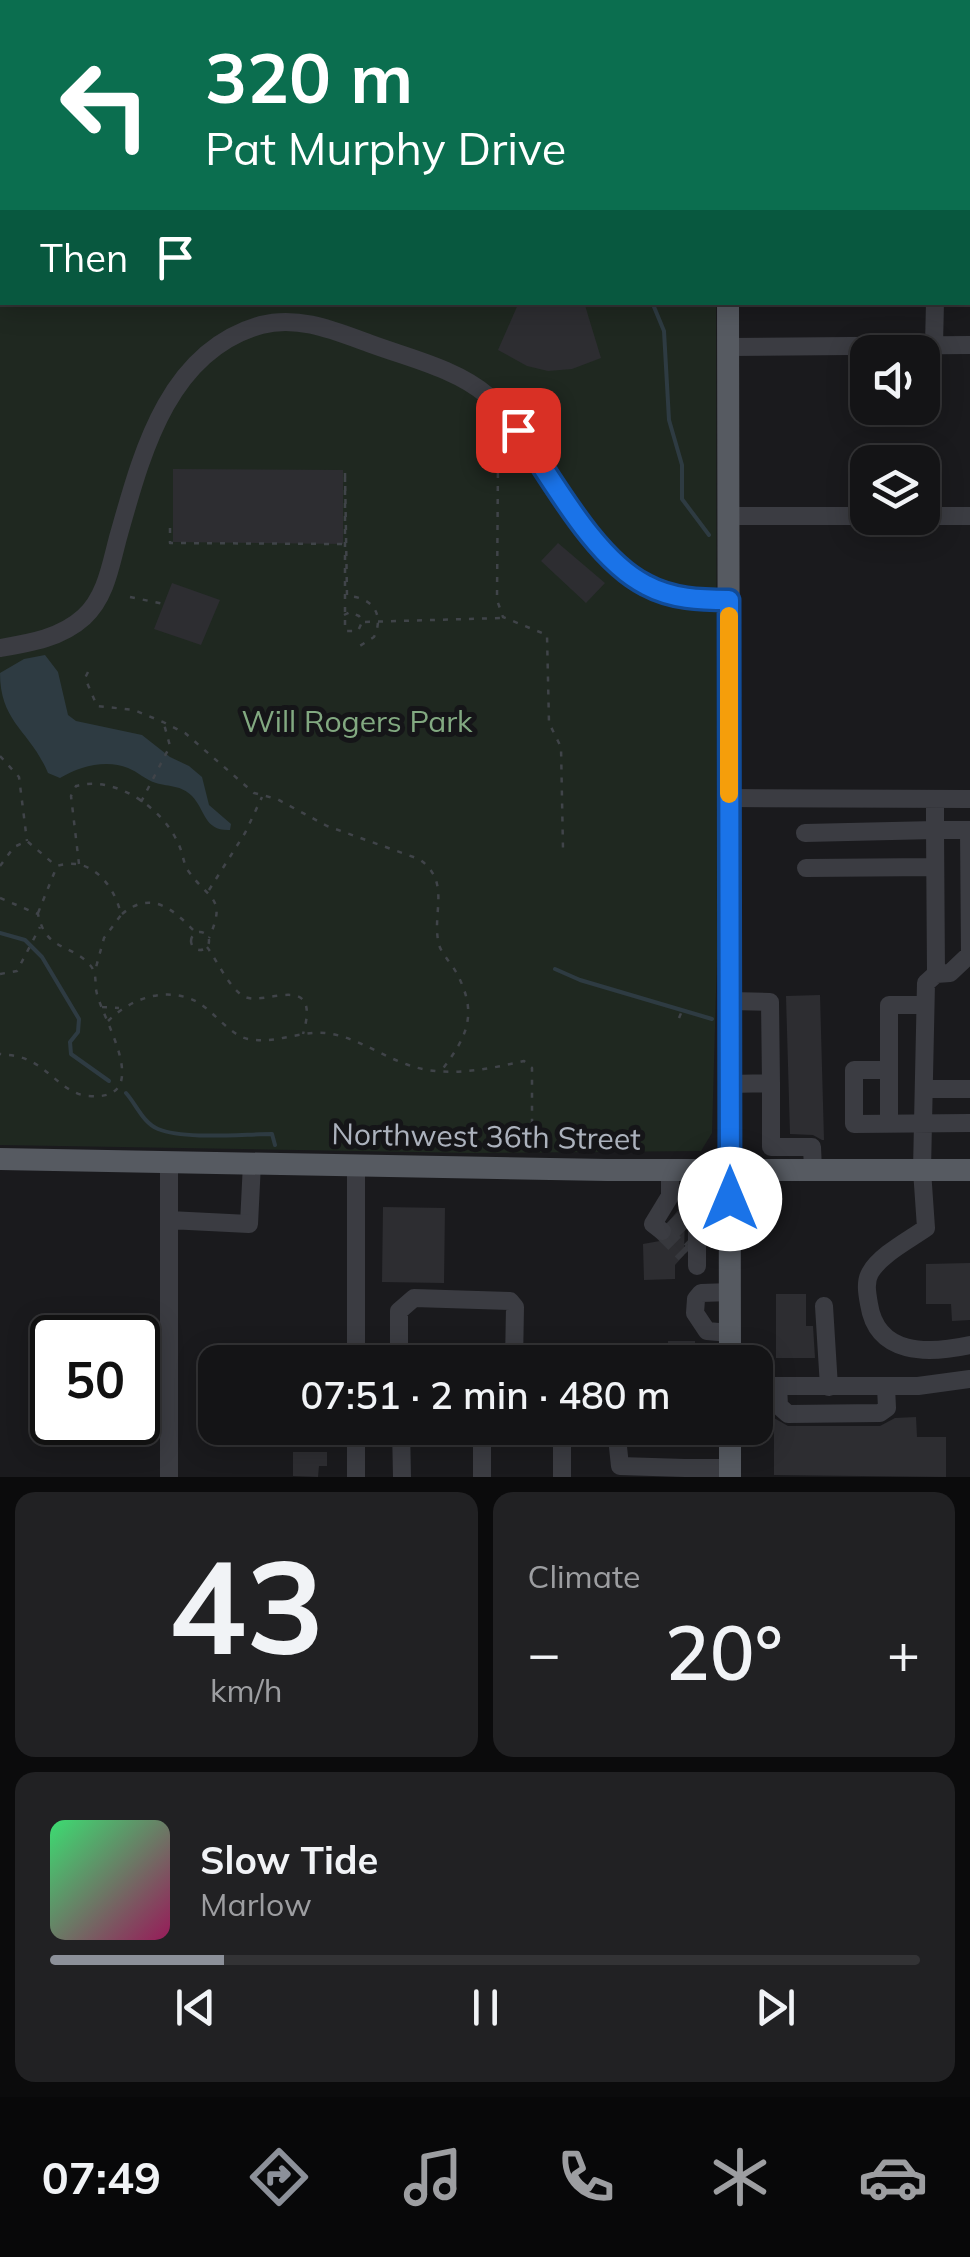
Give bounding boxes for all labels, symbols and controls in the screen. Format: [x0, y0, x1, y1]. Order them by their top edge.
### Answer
text: 320 m [205, 33, 413, 121]
icon: left [40, 40, 170, 170]
text: Pat Murphy Drive [205, 120, 566, 176]
icon: arrive [148, 230, 203, 285]
text: Then [40, 234, 128, 282]
map controls [850, 335, 940, 535]
button: sound [850, 335, 940, 425]
pin [476, 388, 561, 473]
icon: arrive [491, 403, 546, 458]
button: layers [850, 445, 940, 535]
park label: Will Rogers Park [241, 702, 473, 740]
street label: Northwest 36th Street [331, 1114, 641, 1158]
position arrow [678, 1147, 782, 1251]
speed limit sign: 50 [30, 1315, 160, 1445]
text: 07:51 · 2 min · 480 m [300, 1371, 671, 1419]
text: 43 [168, 1523, 324, 1687]
text: Climate [528, 1556, 640, 1596]
text: 20° [665, 1605, 783, 1699]
text: − [528, 1618, 561, 1687]
text: + [887, 1618, 920, 1687]
text: km/h [210, 1670, 282, 1710]
text: Slow Tide [200, 1836, 378, 1884]
text: Marlow [200, 1884, 312, 1924]
icon: previous [168, 1980, 223, 2035]
icon: pause [458, 1980, 513, 2035]
icon: next [748, 1980, 803, 2035]
icon: directions [244, 2142, 314, 2212]
icon: music [398, 2142, 468, 2212]
icon: phone [551, 2142, 621, 2212]
icon: climate [705, 2142, 775, 2212]
icon: car [858, 2142, 928, 2212]
text: 07:49 [42, 2149, 161, 2205]

